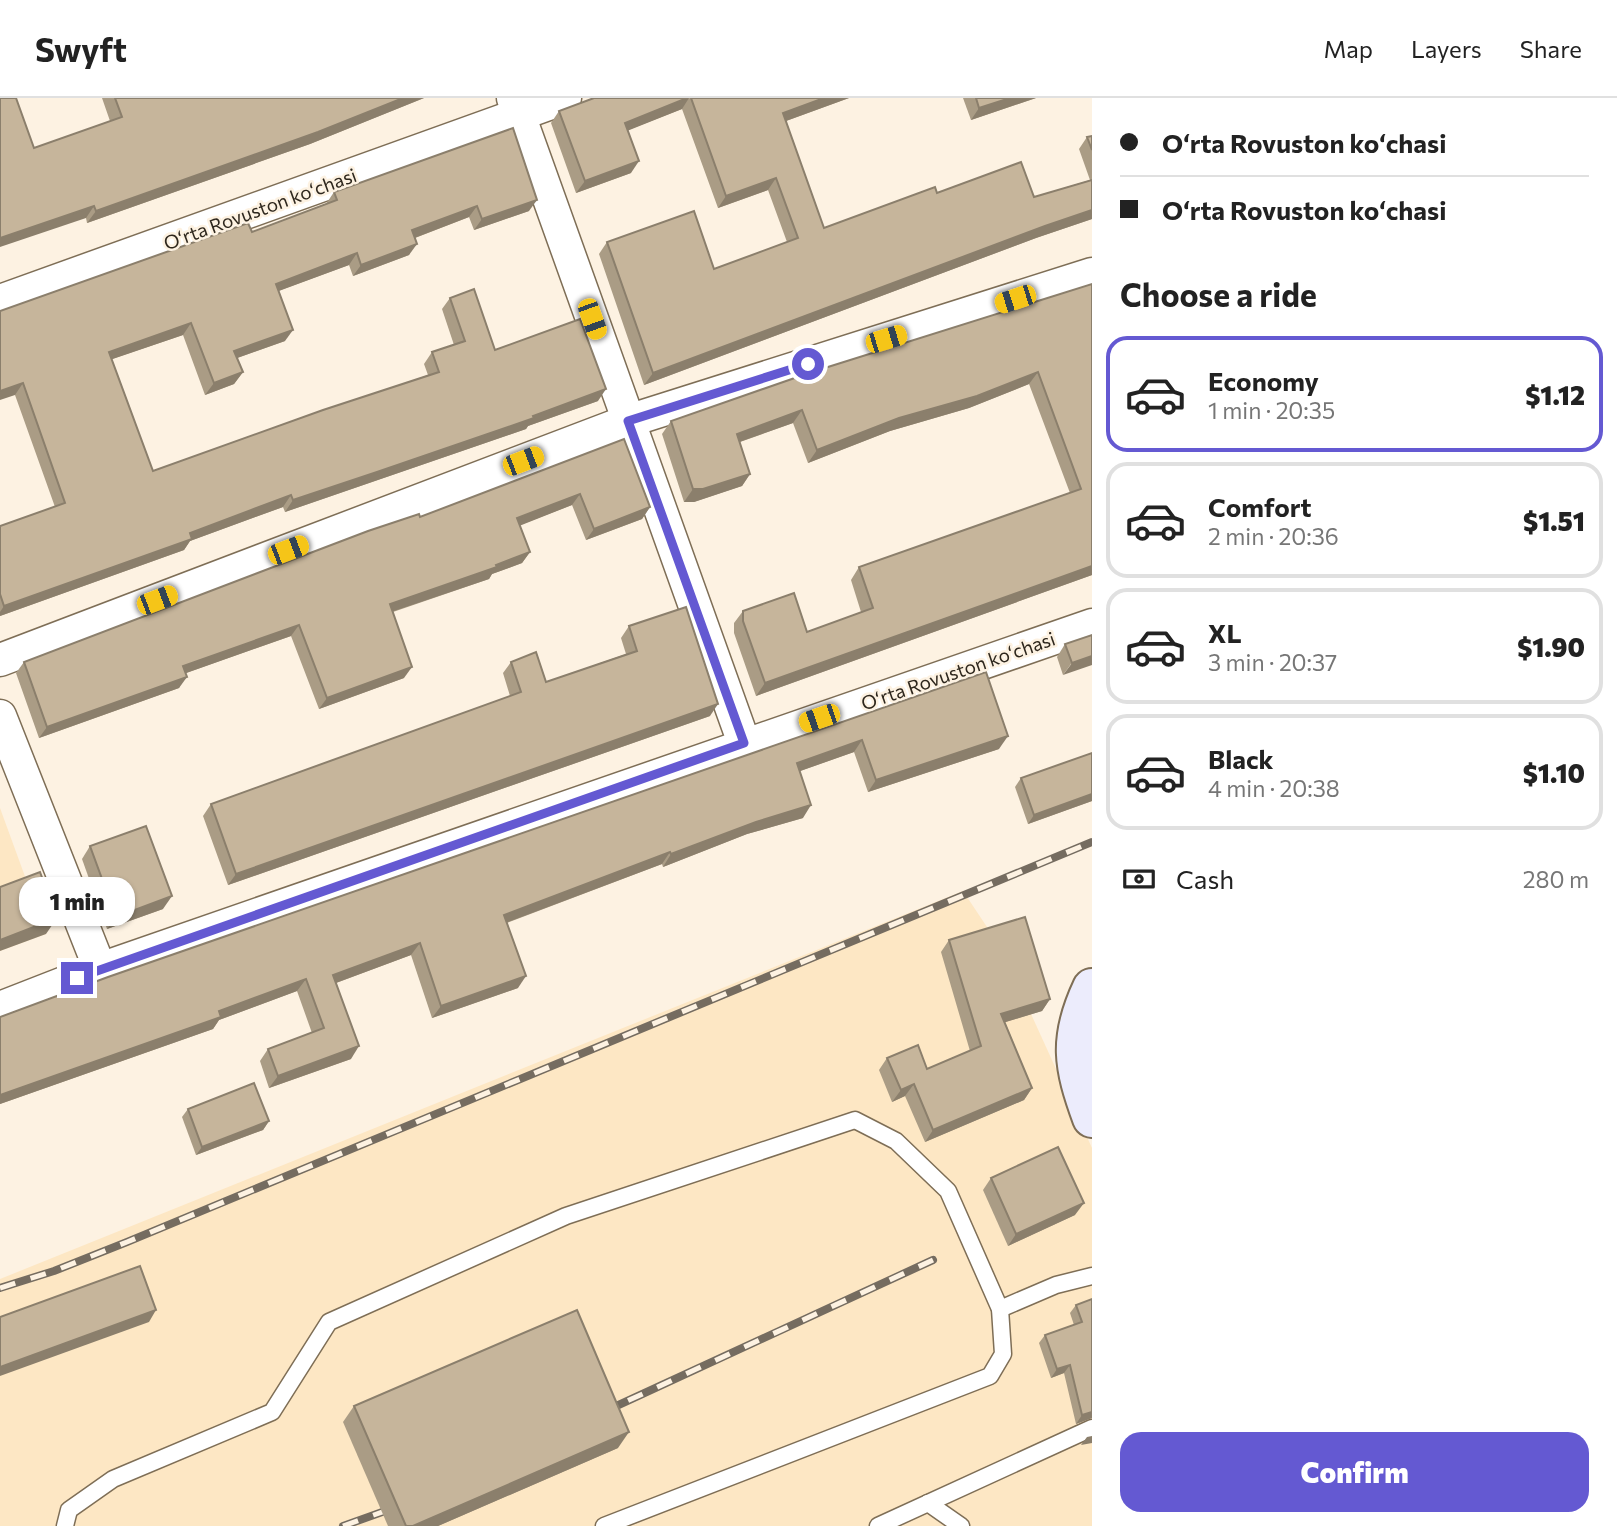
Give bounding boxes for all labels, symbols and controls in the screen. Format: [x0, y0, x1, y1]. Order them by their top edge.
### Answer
text: Swyft [35, 28, 127, 69]
text: Map [1324, 34, 1373, 63]
text: Layers [1411, 34, 1482, 63]
text: Share [1520, 34, 1582, 63]
text: Oʻrta Rovuston koʻchasi [1162, 127, 1446, 158]
street label: Oʻrta Rovuston koʻchasi [160, 163, 360, 254]
text: Oʻrta Rovuston koʻchasi [1162, 194, 1446, 225]
text: Choose a ride [1120, 274, 1317, 314]
car [992, 283, 1039, 315]
car [575, 296, 610, 342]
car [863, 323, 910, 355]
route start [792, 348, 824, 380]
icon: car [1124, 363, 1187, 426]
text: Economy [1208, 365, 1319, 396]
text: $1.12 [1525, 379, 1585, 410]
text: 1 min · 20:35 [1208, 396, 1335, 424]
car [500, 444, 547, 478]
icon: car [1124, 489, 1187, 552]
text: Comfort [1208, 491, 1311, 522]
text: $1.51 [1523, 505, 1585, 536]
text: 2 min · 20:36 [1208, 522, 1339, 550]
car [265, 533, 312, 567]
car [134, 583, 181, 617]
icon: car [1124, 615, 1187, 678]
text: XL [1208, 617, 1242, 648]
street label: Oʻrta Rovuston koʻchasi [858, 626, 1058, 715]
text: $1.90 [1517, 631, 1585, 662]
text: 3 min · 20:37 [1208, 648, 1337, 676]
car [796, 701, 843, 735]
icon: car [1124, 741, 1187, 804]
text: Black [1208, 743, 1274, 774]
text: $1.10 [1523, 757, 1585, 788]
text: 4 min · 20:38 [1208, 774, 1340, 802]
icon: cash [1120, 860, 1158, 898]
text: Cash [1176, 863, 1234, 894]
text: 280 m [1523, 865, 1589, 893]
callout: 1 min [19, 876, 135, 926]
text: 1 min [49, 887, 105, 915]
route end [61, 962, 93, 994]
button: Confirm [1120, 1432, 1589, 1512]

